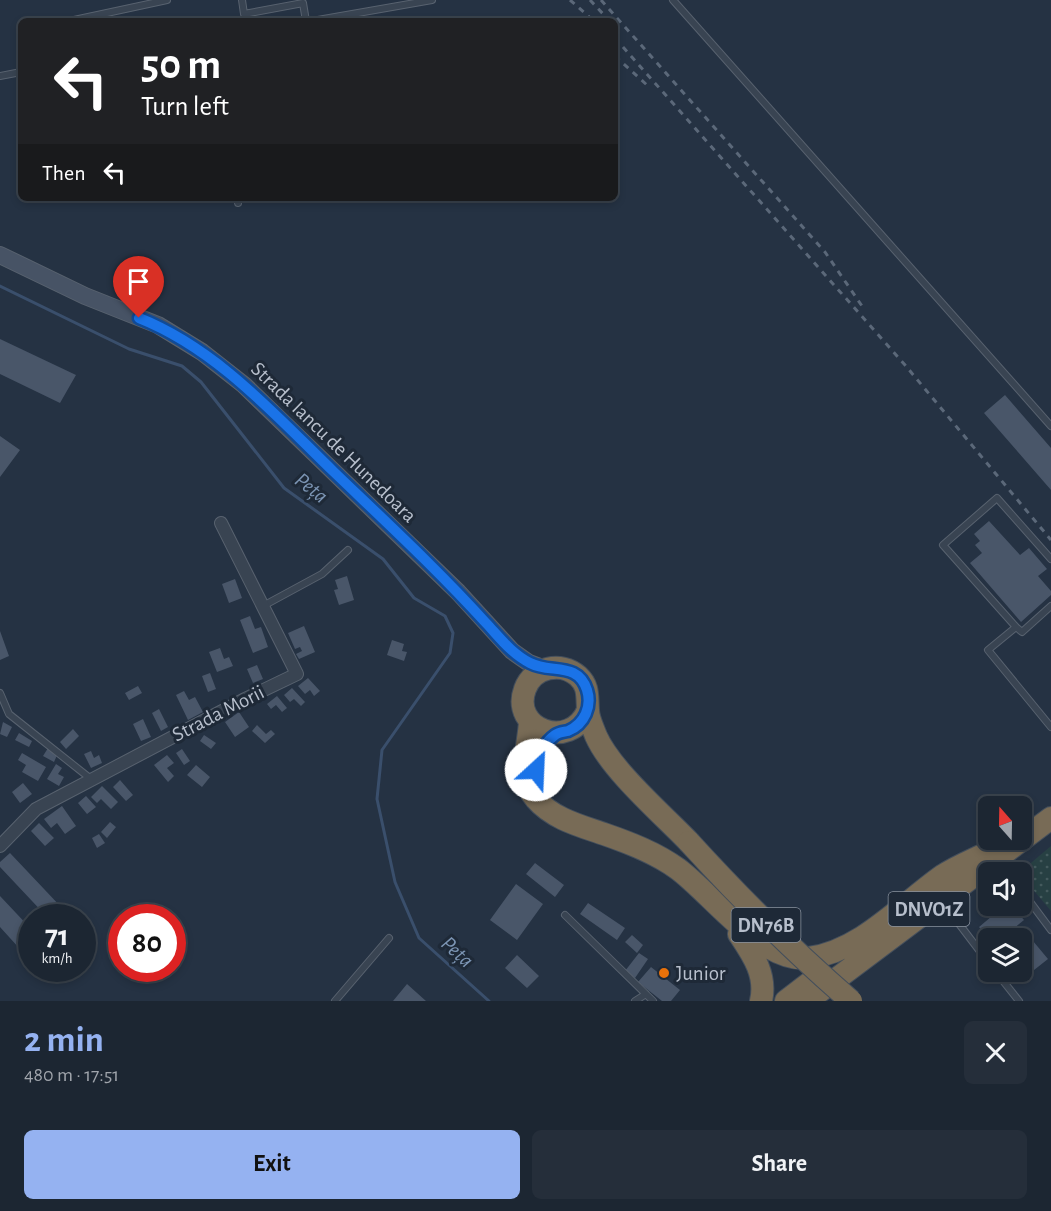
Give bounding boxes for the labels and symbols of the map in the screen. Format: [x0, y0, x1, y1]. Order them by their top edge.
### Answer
pin [113, 256, 164, 318]
street label: Strada Iancu de Hunedoara [247, 358, 421, 527]
water label: Peța [290, 468, 332, 509]
street label: Strada Morii [169, 681, 268, 746]
position arrow [504, 738, 568, 802]
north arrow [978, 796, 1032, 850]
road number: DNVO1Z [888, 892, 970, 926]
speed limit sign: 80 [108, 904, 186, 982]
road number: DN76B [732, 908, 801, 942]
water label: Peța [436, 932, 478, 973]
place label: Junior [676, 963, 726, 984]
marker: Junior [657, 966, 671, 980]

